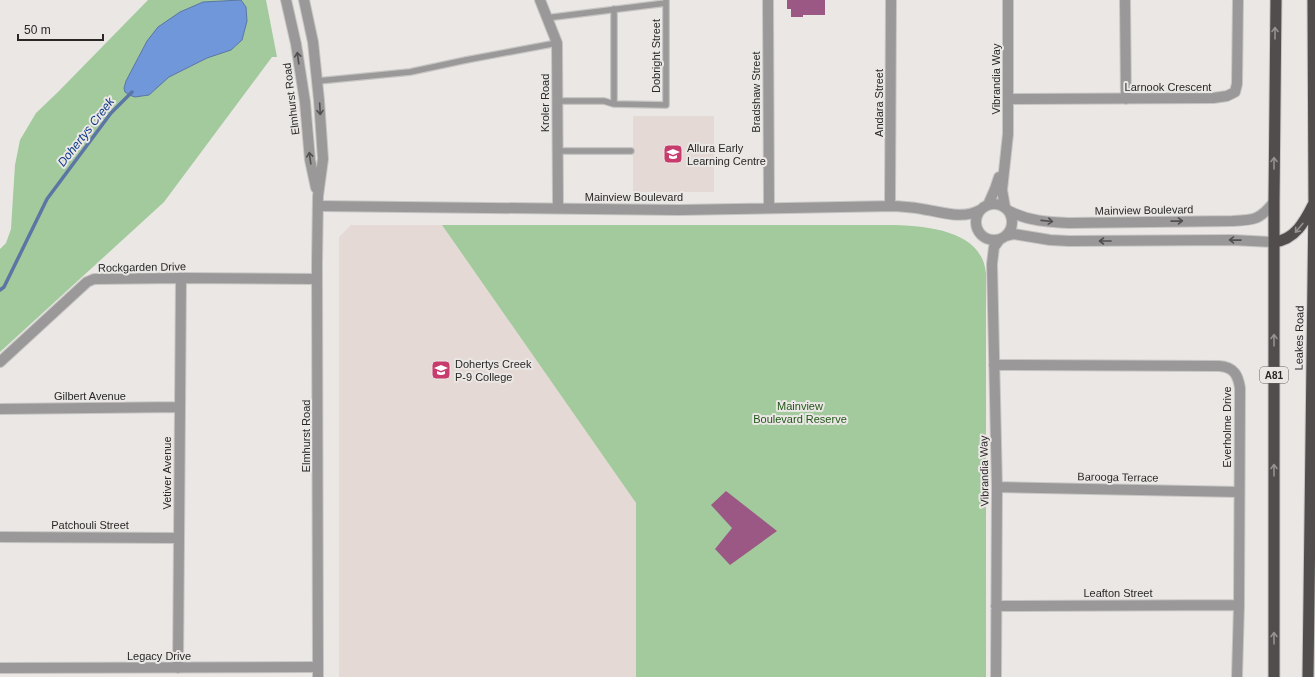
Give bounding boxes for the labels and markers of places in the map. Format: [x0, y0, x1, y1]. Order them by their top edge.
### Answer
place label: Allura Early Learning Centre [687, 142, 766, 167]
school or university icon: Allura Early Learning Centre [662, 143, 684, 165]
place label: Dohertys Creek P-9 College [455, 358, 532, 383]
school or university icon: Dohertys Creek P-9 College [430, 359, 452, 381]

